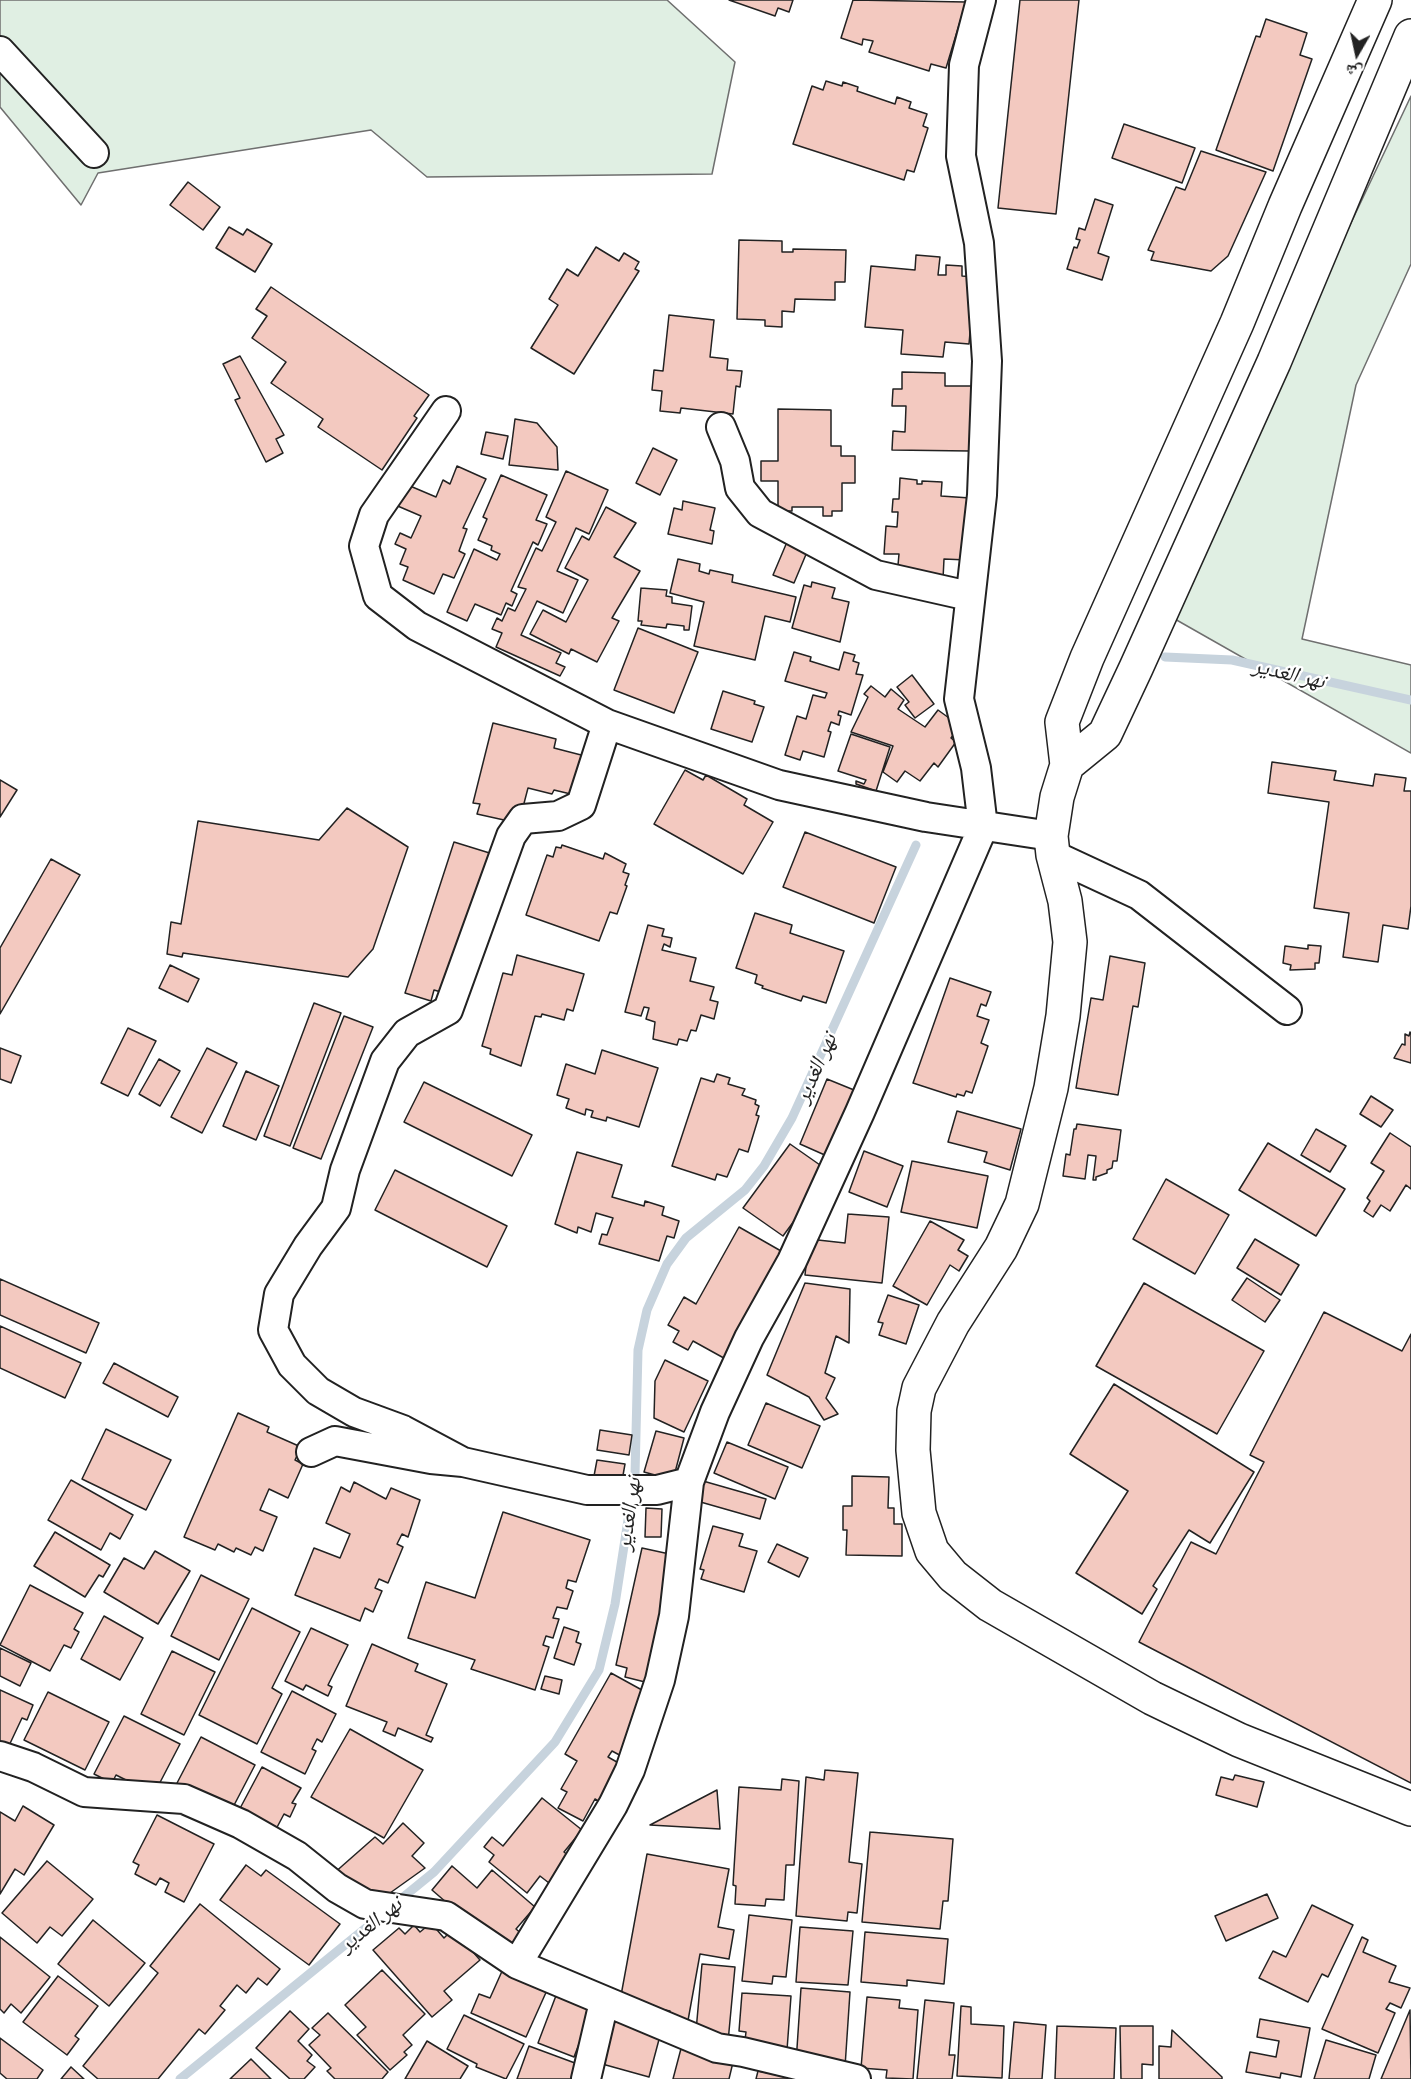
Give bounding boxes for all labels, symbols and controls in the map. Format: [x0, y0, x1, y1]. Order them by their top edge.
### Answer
north arrow [1327, 24, 1387, 84]
text: ش [1344, 62, 1364, 83]
water label: نهر الغدير [1250, 652, 1328, 694]
water label: نهر الغدير [788, 1029, 842, 1107]
water label: نهر الغدير [610, 1476, 646, 1552]
water label: نهر الغدير [333, 1891, 407, 1957]

